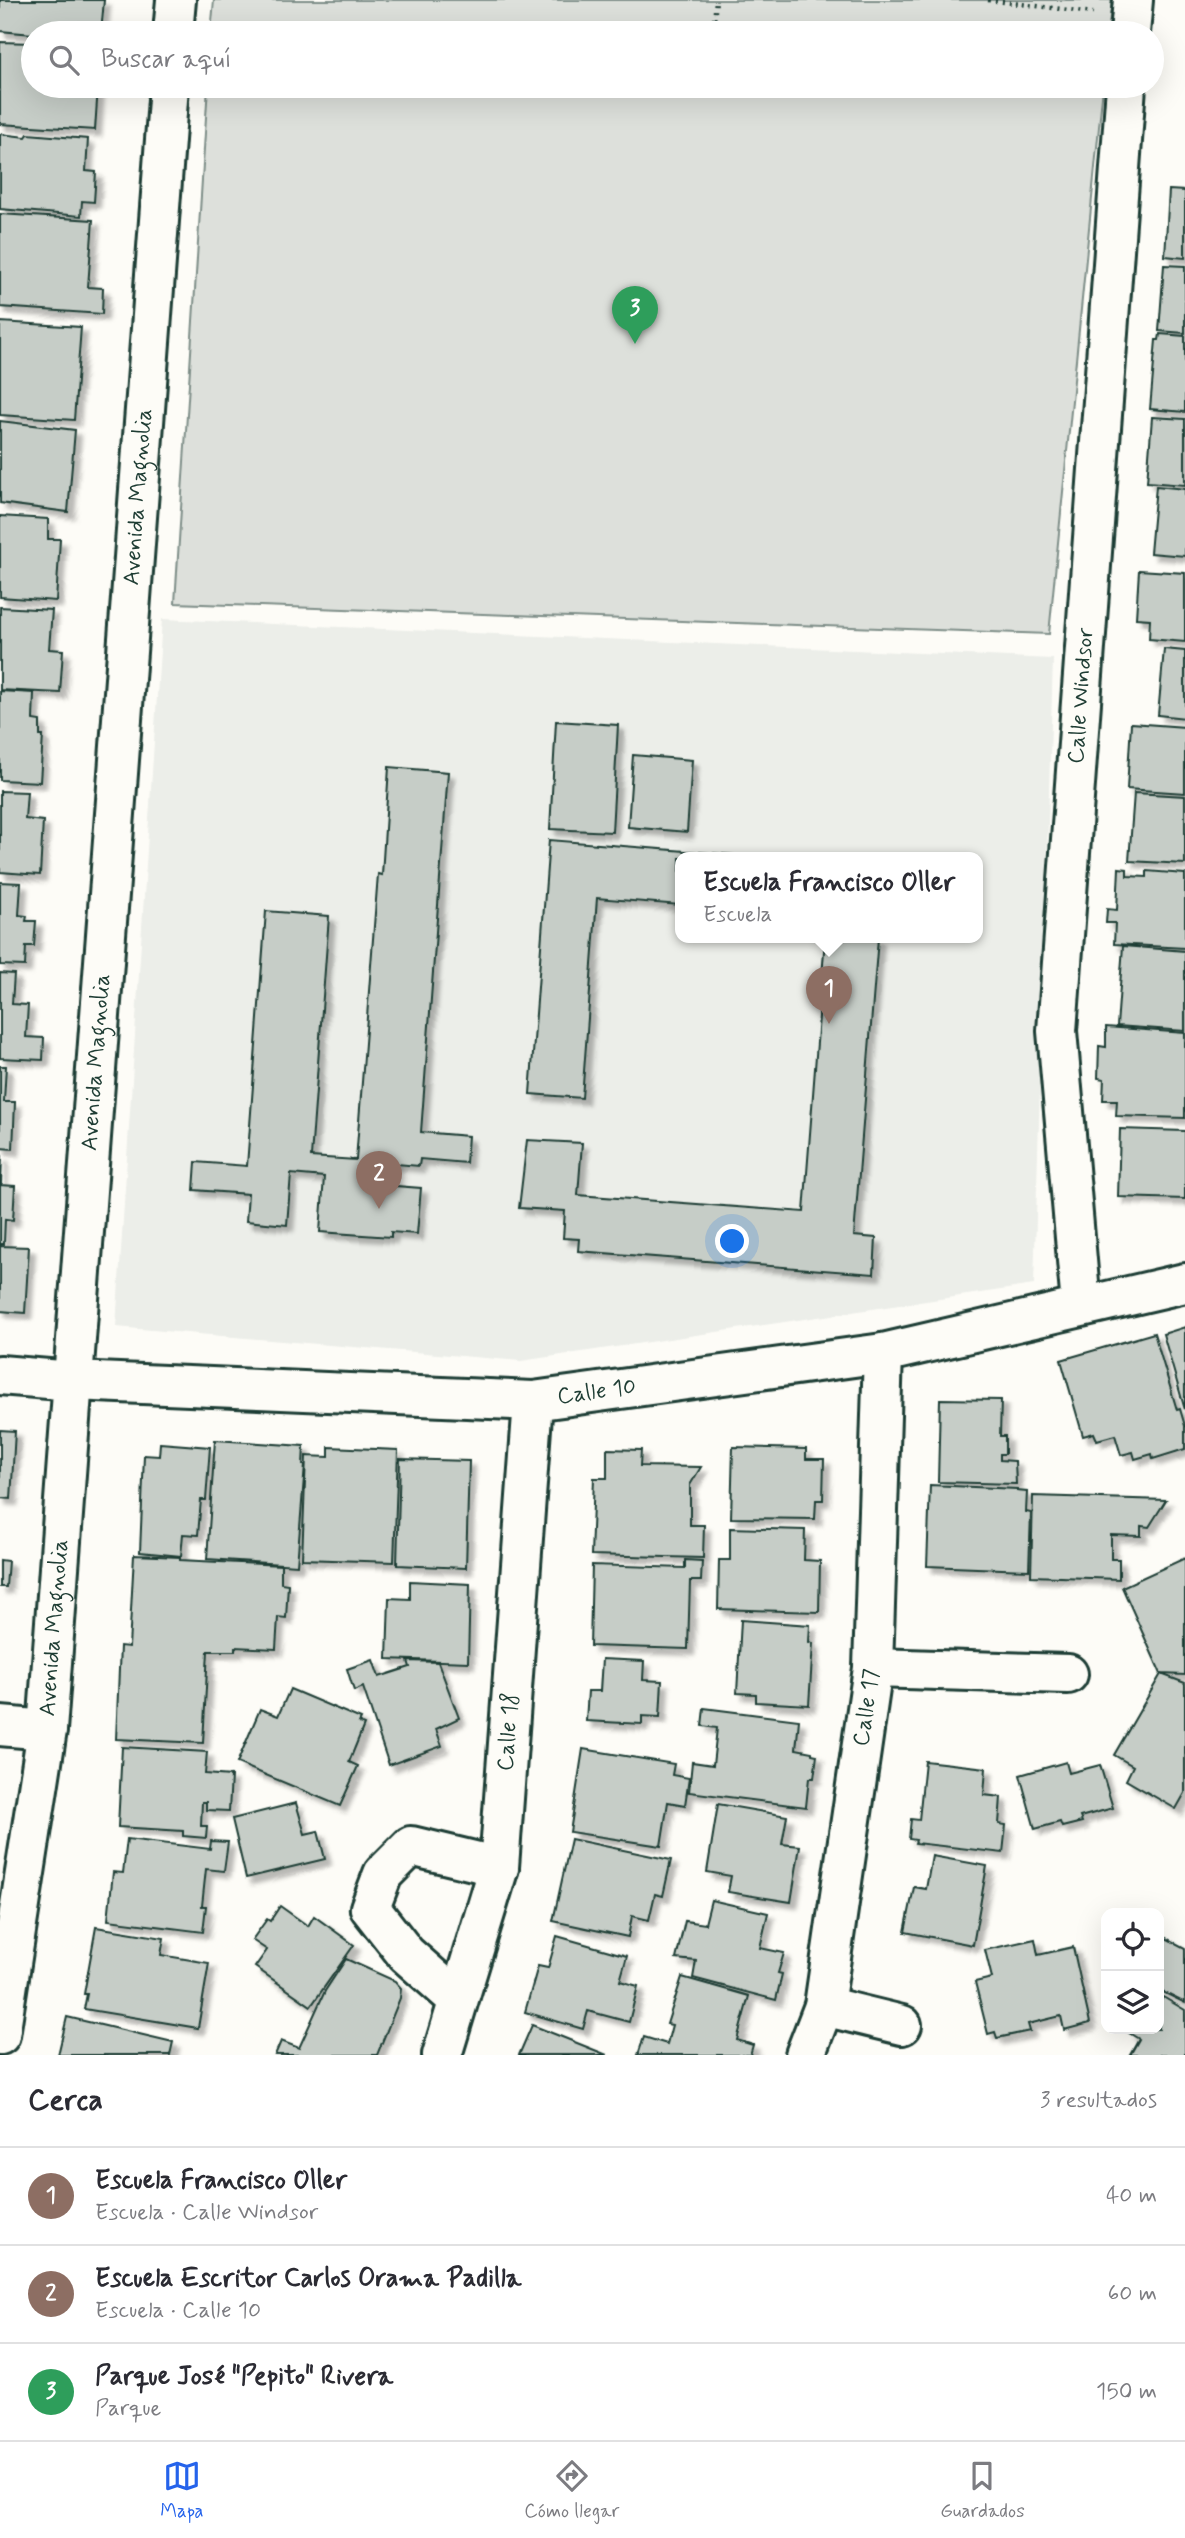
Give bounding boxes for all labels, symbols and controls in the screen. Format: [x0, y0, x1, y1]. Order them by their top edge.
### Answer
search box [21, 21, 1164, 98]
icon: search [45, 41, 83, 79]
text: Buscar aquí [101, 43, 232, 77]
pin: 3 [612, 286, 658, 344]
street label: Avenida Magnolia [117, 408, 160, 586]
street label: Calle Windsor [1062, 626, 1101, 765]
popup [675, 852, 983, 943]
text: Escuela Francisco Oller [703, 866, 955, 900]
text: Escuela [703, 900, 772, 930]
pin: 1 [806, 966, 852, 1024]
street label: Avenida Magnolia [75, 973, 118, 1152]
pin: 2 [356, 1151, 402, 1209]
your location [715, 1224, 749, 1258]
street label: Calle 10 [555, 1372, 638, 1412]
street label: Avenida Magnolia [33, 1538, 76, 1717]
street label: Calle 17 [847, 1667, 888, 1748]
street label: Calle 18 [491, 1692, 527, 1772]
map controls [1101, 1908, 1164, 2034]
button: locate [1101, 1908, 1164, 1971]
button: layers [1101, 1971, 1164, 2034]
text: Cerca [28, 2081, 103, 2120]
text: 3 resultados [1040, 2086, 1157, 2116]
text: Escuela Francisco Oller [95, 2164, 347, 2198]
text: 1 [46, 2181, 56, 2211]
text: 40 m [1106, 2181, 1157, 2211]
text: Escuela · Calle Windsor [95, 2198, 318, 2228]
text: Escuela Escritor Carlos Orama Padilla [95, 2262, 521, 2296]
text: 2 [45, 2279, 57, 2309]
text: 60 m [1108, 2279, 1157, 2309]
text: Escuela · Calle 10 [95, 2296, 261, 2326]
text: Parque José "Pepito" Rivera [95, 2360, 393, 2394]
text: 3 [46, 2377, 56, 2407]
text: 150 m [1096, 2377, 1157, 2407]
text: Parque [95, 2394, 161, 2424]
tab: Mapa [160, 2457, 204, 2524]
tab: Cómo llegar [524, 2457, 619, 2524]
tab: Guardados [940, 2457, 1025, 2524]

